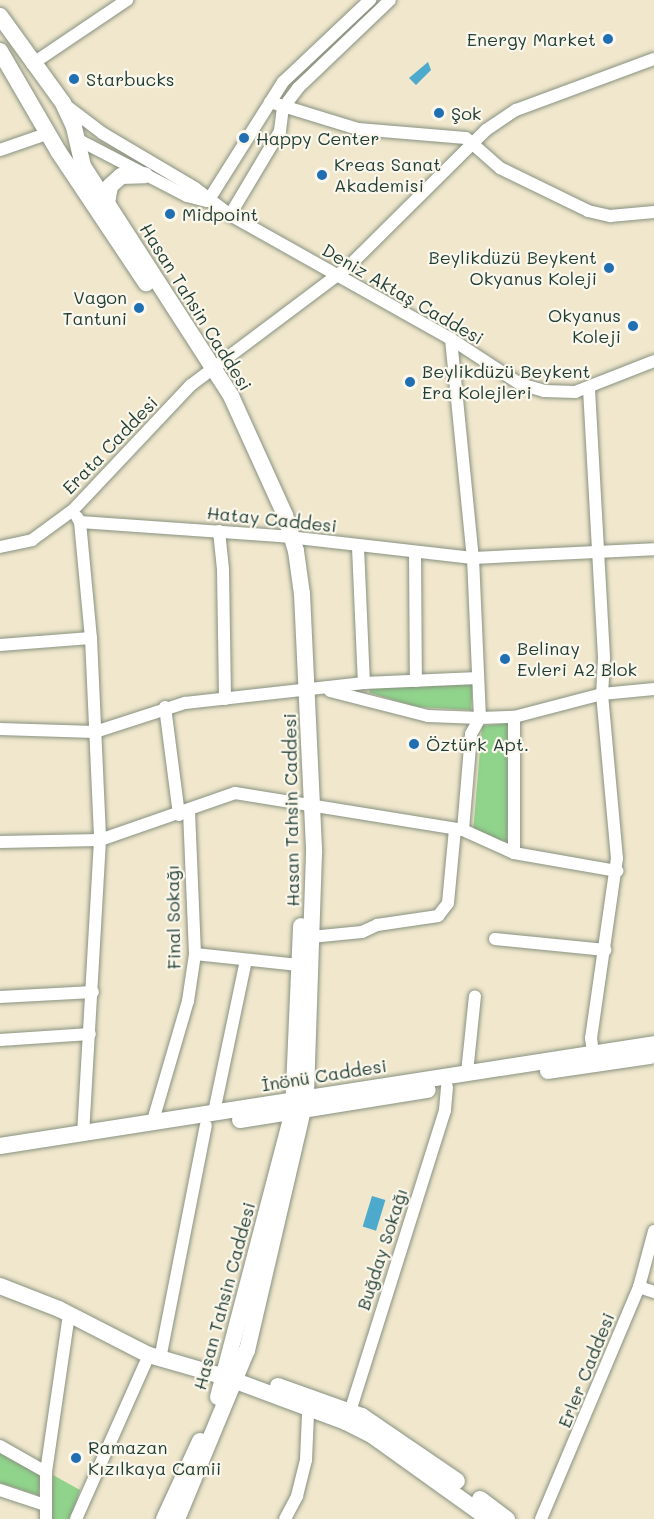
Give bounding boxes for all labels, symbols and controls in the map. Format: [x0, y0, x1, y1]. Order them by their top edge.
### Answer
place label: Energy Market [467, 28, 596, 50]
marker: Energy Market [601, 32, 615, 46]
place label: Starbucks [86, 68, 175, 90]
marker: Starbucks [67, 72, 81, 86]
place label: Şok [451, 102, 481, 124]
marker: Şok [432, 106, 446, 120]
place label: Happy Center [256, 127, 379, 149]
marker: Happy Center [237, 131, 251, 145]
place label: Kreas Sanat Akademisi [334, 154, 441, 196]
marker: Kreas Sanat Akademisi [315, 168, 329, 182]
place label: Midpoint [182, 203, 258, 225]
marker: Midpoint [163, 207, 177, 221]
street label: Hasan Tahsin Caddesi [136, 219, 256, 395]
street label: Deniz Aktaş Caddesi [318, 239, 488, 349]
place label: Beylikdüzü Beykent Okyanus Koleji [429, 247, 597, 290]
marker: Beylikdüzü Beykent Okyanus Koleji [602, 261, 616, 275]
place label: Vagon Tantuni [63, 287, 127, 330]
marker: Vagon Tantuni [132, 301, 146, 315]
place label: Okyanus Koleji [548, 305, 621, 348]
marker: Okyanus Koleji [626, 319, 640, 333]
place label: Beylikdüzü Beykent Era Kolejleri [422, 361, 590, 404]
marker: Beylikdüzü Beykent Era Kolejleri [403, 375, 417, 389]
street label: Erata Caddesi [58, 392, 162, 498]
street label: Hatay Caddesi [206, 501, 338, 537]
place label: Belinay Evleri A2 Blok [517, 638, 637, 680]
marker: Belinay Evleri A2 Blok [498, 652, 512, 666]
street label: Hasan Tahsin Caddesi [279, 713, 303, 907]
place label: Öztürk Apt. [426, 733, 529, 755]
marker: Öztürk Apt. [407, 737, 421, 751]
street label: Final Sokağı [161, 864, 185, 970]
street label: İnönü Caddesi [260, 1054, 388, 1096]
street label: Buğday Sokağı [352, 1185, 412, 1313]
street label: Hasan Tahsin Caddesi [189, 1200, 259, 1392]
street label: Erler Caddesi [553, 1309, 619, 1431]
place label: Ramazan Kızılkaya Camii [88, 1437, 221, 1480]
marker: Ramazan Kızılkaya Camii [69, 1451, 83, 1465]

